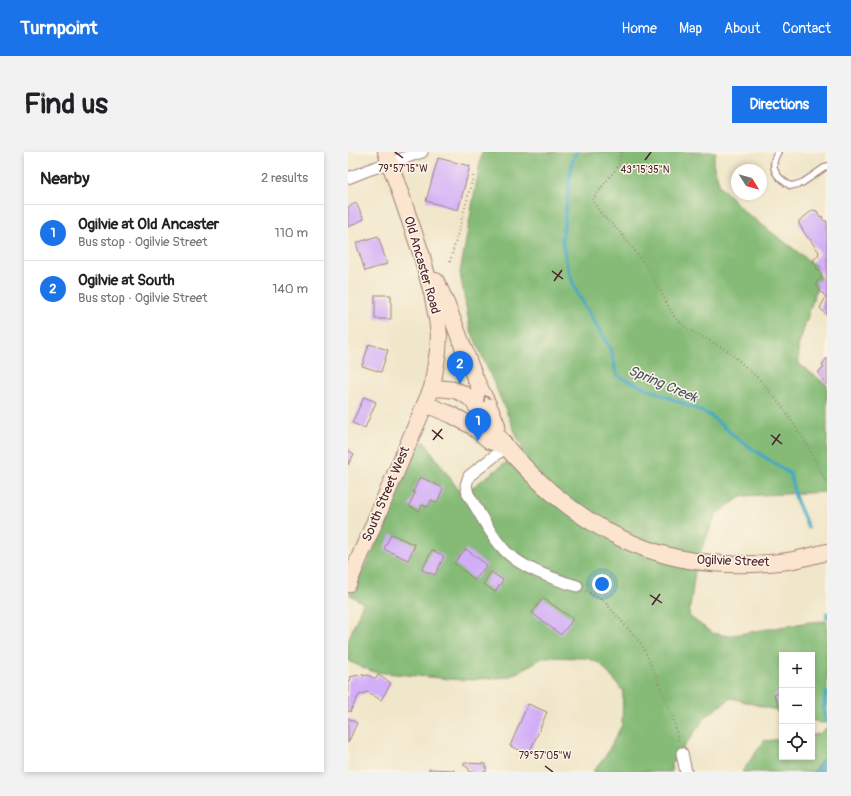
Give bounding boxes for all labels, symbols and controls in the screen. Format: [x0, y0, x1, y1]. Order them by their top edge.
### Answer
text: Turnpoint [20, 16, 98, 40]
text: Home [622, 20, 657, 37]
text: Map [679, 20, 702, 37]
text: About [724, 20, 760, 37]
text: Contact [782, 20, 831, 37]
button: Directions [732, 86, 827, 123]
text: Find us [24, 87, 108, 122]
text: 79°57'15"W [378, 163, 428, 175]
text: 43°15'35"N [621, 164, 670, 176]
north arrow [731, 164, 767, 200]
text: Nearby [40, 168, 89, 189]
text: 2 results [261, 170, 308, 186]
street label: Old Ancaster Road [400, 214, 444, 316]
text: Ogilvie at Old Ancaster [78, 215, 219, 234]
text: 1 [50, 225, 56, 241]
text: 110 m [275, 225, 308, 241]
text: Bus stop · Ogilvie Street [78, 234, 208, 250]
text: Ogilvie at South [78, 271, 175, 290]
text: 2 [49, 281, 57, 297]
text: 140 m [272, 281, 308, 297]
text: Bus stop · Ogilvie Street [78, 290, 208, 306]
pin: 2 [447, 351, 473, 384]
water label: Spring Creek [626, 362, 701, 407]
one-way arrow [483, 395, 490, 402]
pin: 1 [465, 408, 491, 441]
street label: South Street West [359, 443, 414, 544]
street label: Ogilvie Street [696, 552, 770, 570]
your location [592, 574, 612, 594]
map controls [779, 652, 815, 760]
button: + [779, 652, 815, 688]
button: − [779, 688, 815, 724]
button: locate [779, 724, 815, 760]
text: 79°57'05"W [519, 750, 572, 762]

